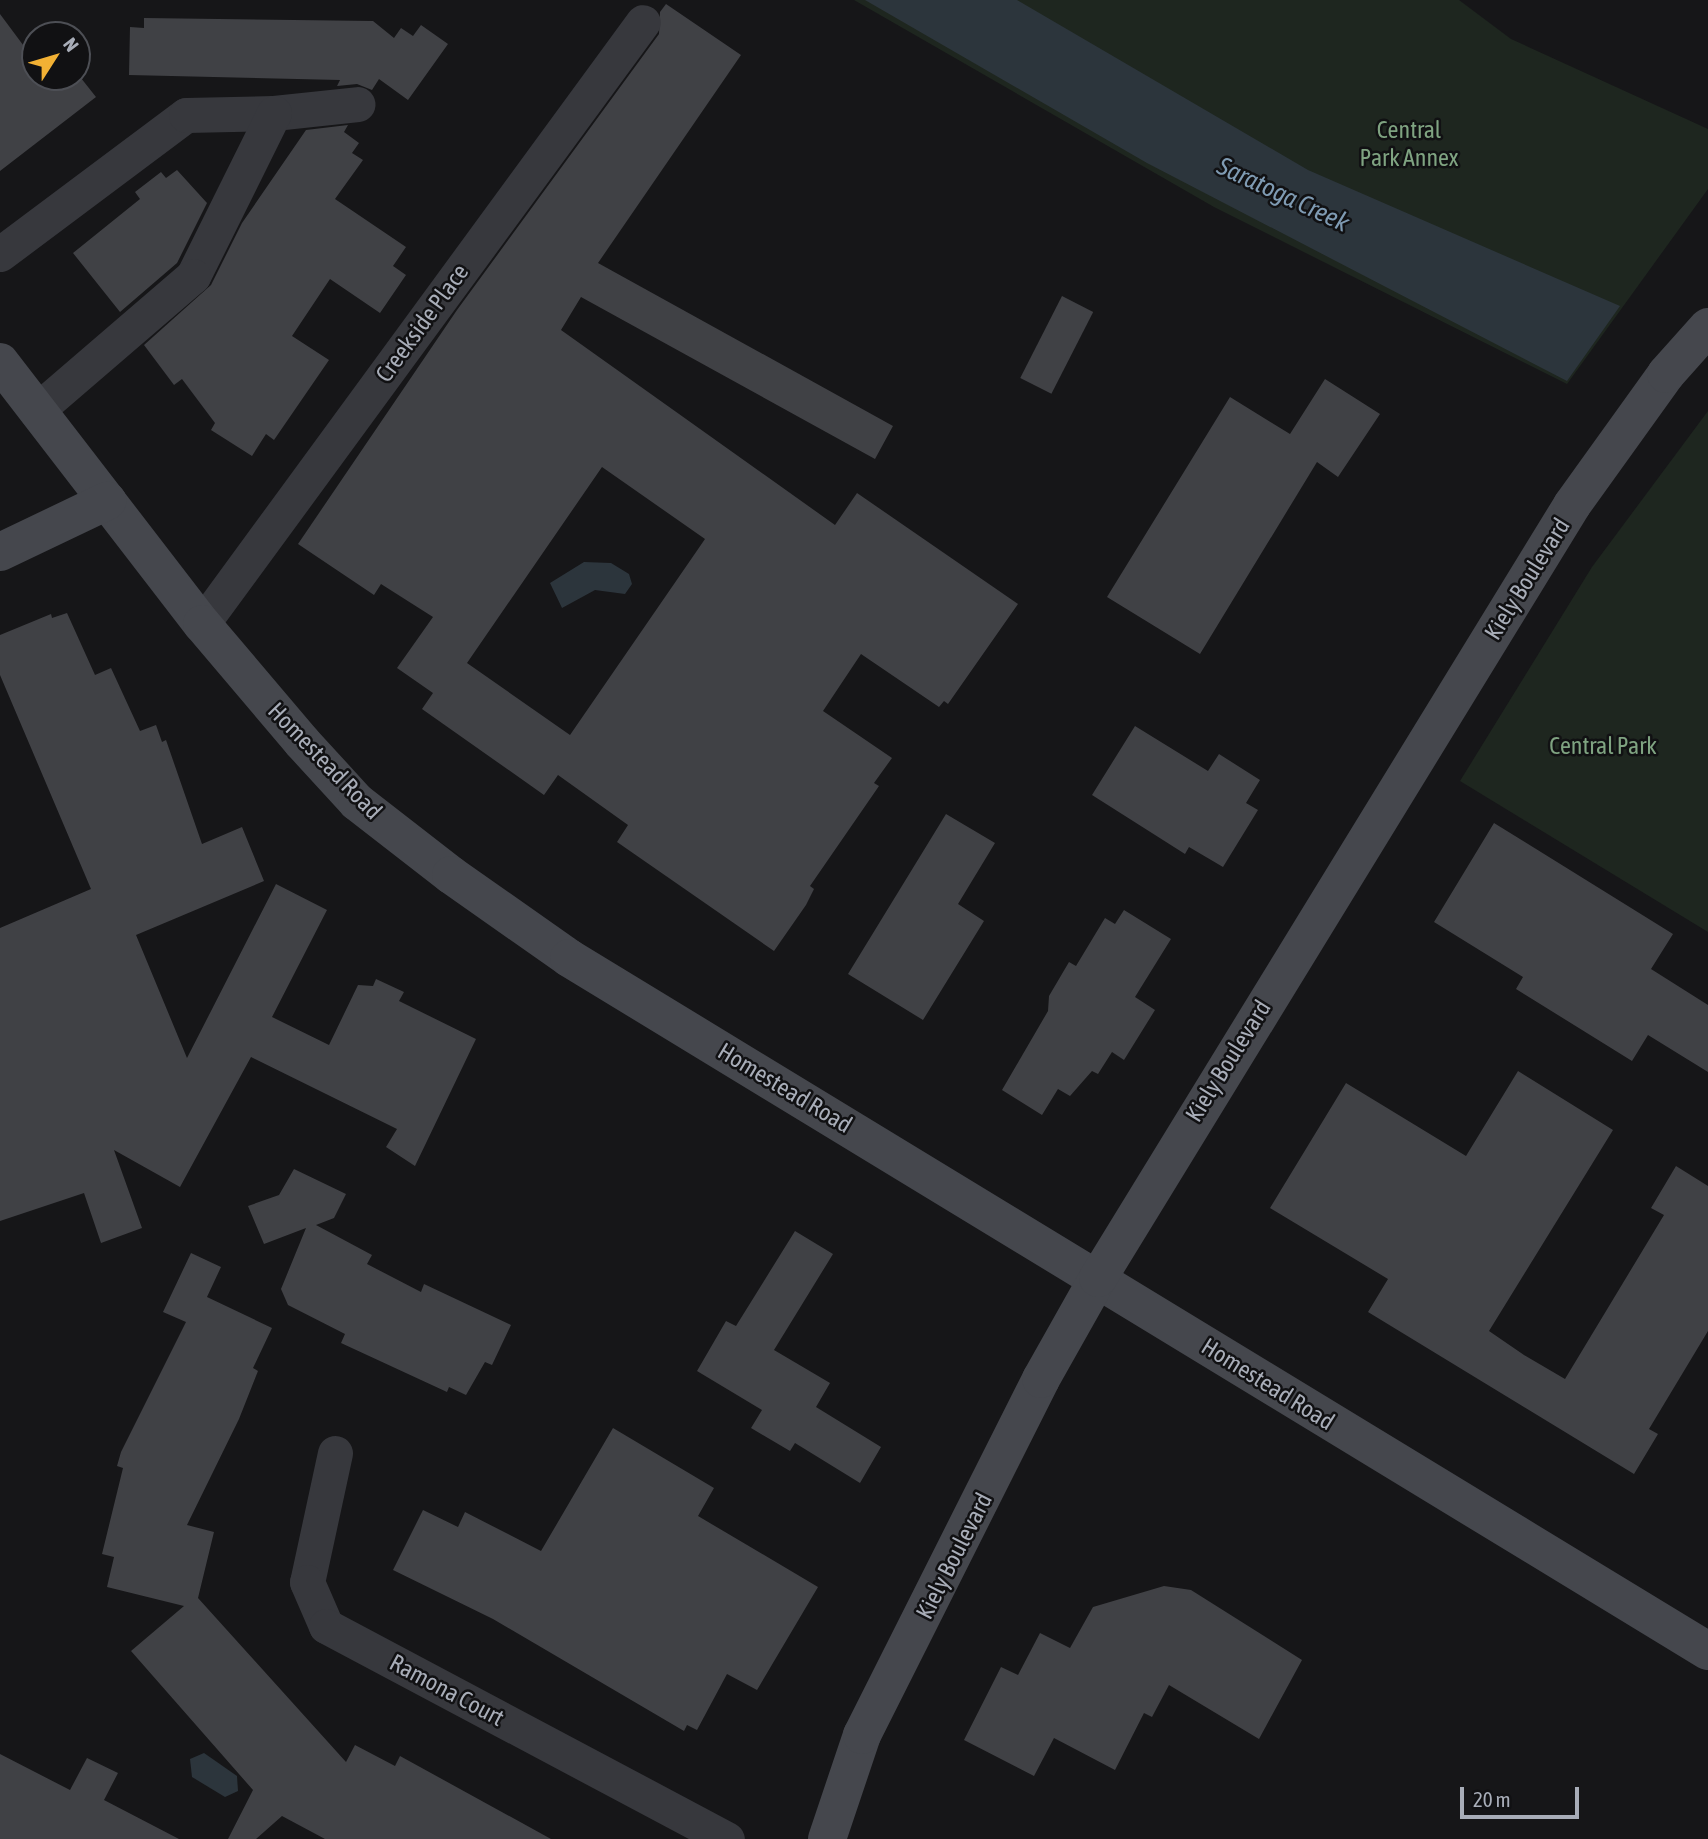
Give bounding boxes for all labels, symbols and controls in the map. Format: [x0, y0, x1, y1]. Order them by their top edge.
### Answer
north arrow [21, 21, 91, 91]
text: N [59, 33, 83, 56]
park label: Central Park Annex [1360, 116, 1458, 172]
water label: Saratoga Creek [1212, 151, 1354, 239]
street label: Creekside Place [370, 258, 474, 388]
street label: Kiely Boulevard [1478, 513, 1576, 645]
street label: Homestead Road [262, 697, 388, 825]
park label: Central Park [1549, 732, 1657, 760]
street label: Kiely Boulevard [1179, 995, 1277, 1127]
street label: Homestead Road [713, 1037, 857, 1139]
street label: Homestead Road [1196, 1332, 1340, 1436]
street label: Kiely Boulevard [910, 1488, 998, 1624]
street label: Ramona Court [385, 1648, 509, 1732]
scale bar [1463, 1772, 1582, 1816]
text: 20 m [1473, 1787, 1511, 1811]

